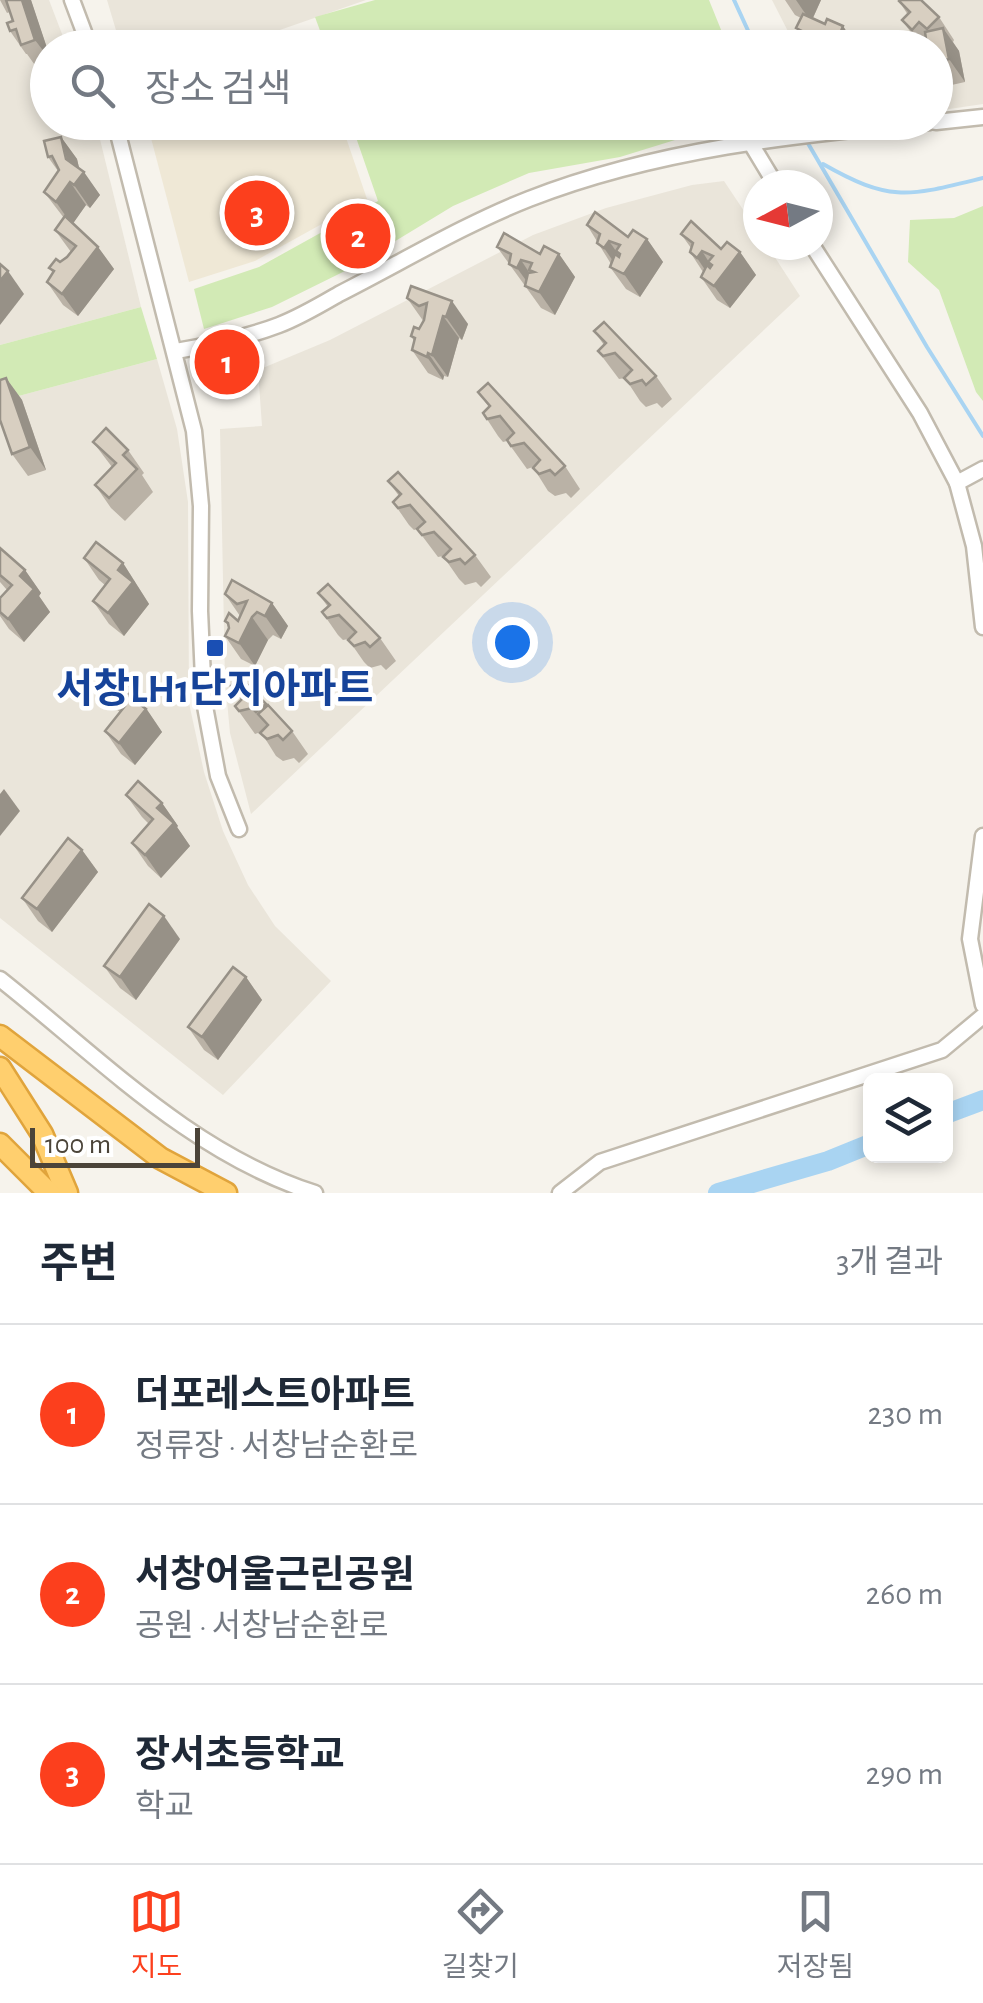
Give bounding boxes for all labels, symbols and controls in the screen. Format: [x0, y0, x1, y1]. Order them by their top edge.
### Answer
search box [30, 30, 953, 140]
icon: search [65, 58, 120, 113]
text: 장소 검색 [145, 71, 291, 109]
north arrow [743, 170, 833, 260]
pin: 3 [224, 176, 290, 250]
pin: 2 [326, 198, 390, 274]
pin: 1 [194, 324, 260, 400]
your location [487, 617, 538, 668]
marker: 서창LH1단지아파트 [204, 637, 226, 659]
place label: 서창LH1단지아파트 [56, 668, 374, 710]
map controls [863, 1073, 953, 1163]
button: layers [863, 1073, 953, 1163]
scale bar [30, 1123, 200, 1168]
text: 100 m [45, 1131, 111, 1159]
text: 주변 [40, 1243, 117, 1285]
text: 3개 결과 [836, 1246, 943, 1278]
text: 더포레스트아파트 [135, 1377, 415, 1415]
text: 1 [67, 1398, 78, 1430]
text: 230 m [867, 1398, 943, 1430]
text: 정류장 · 서창남순환로 [135, 1430, 418, 1462]
text: 서창어울근린공원 [135, 1557, 415, 1595]
text: 2 [65, 1578, 80, 1610]
text: 260 m [866, 1578, 943, 1610]
text: 공원 · 서창남순환로 [135, 1610, 388, 1642]
text: 장서초등학교 [135, 1737, 345, 1775]
text: 3 [66, 1758, 79, 1790]
text: 290 m [866, 1758, 943, 1790]
text: 학교 [135, 1790, 194, 1822]
tab: 지도 [129, 1884, 184, 1985]
tab: 길찾기 [442, 1884, 519, 1985]
tab: 저장됨 [777, 1884, 854, 1985]

